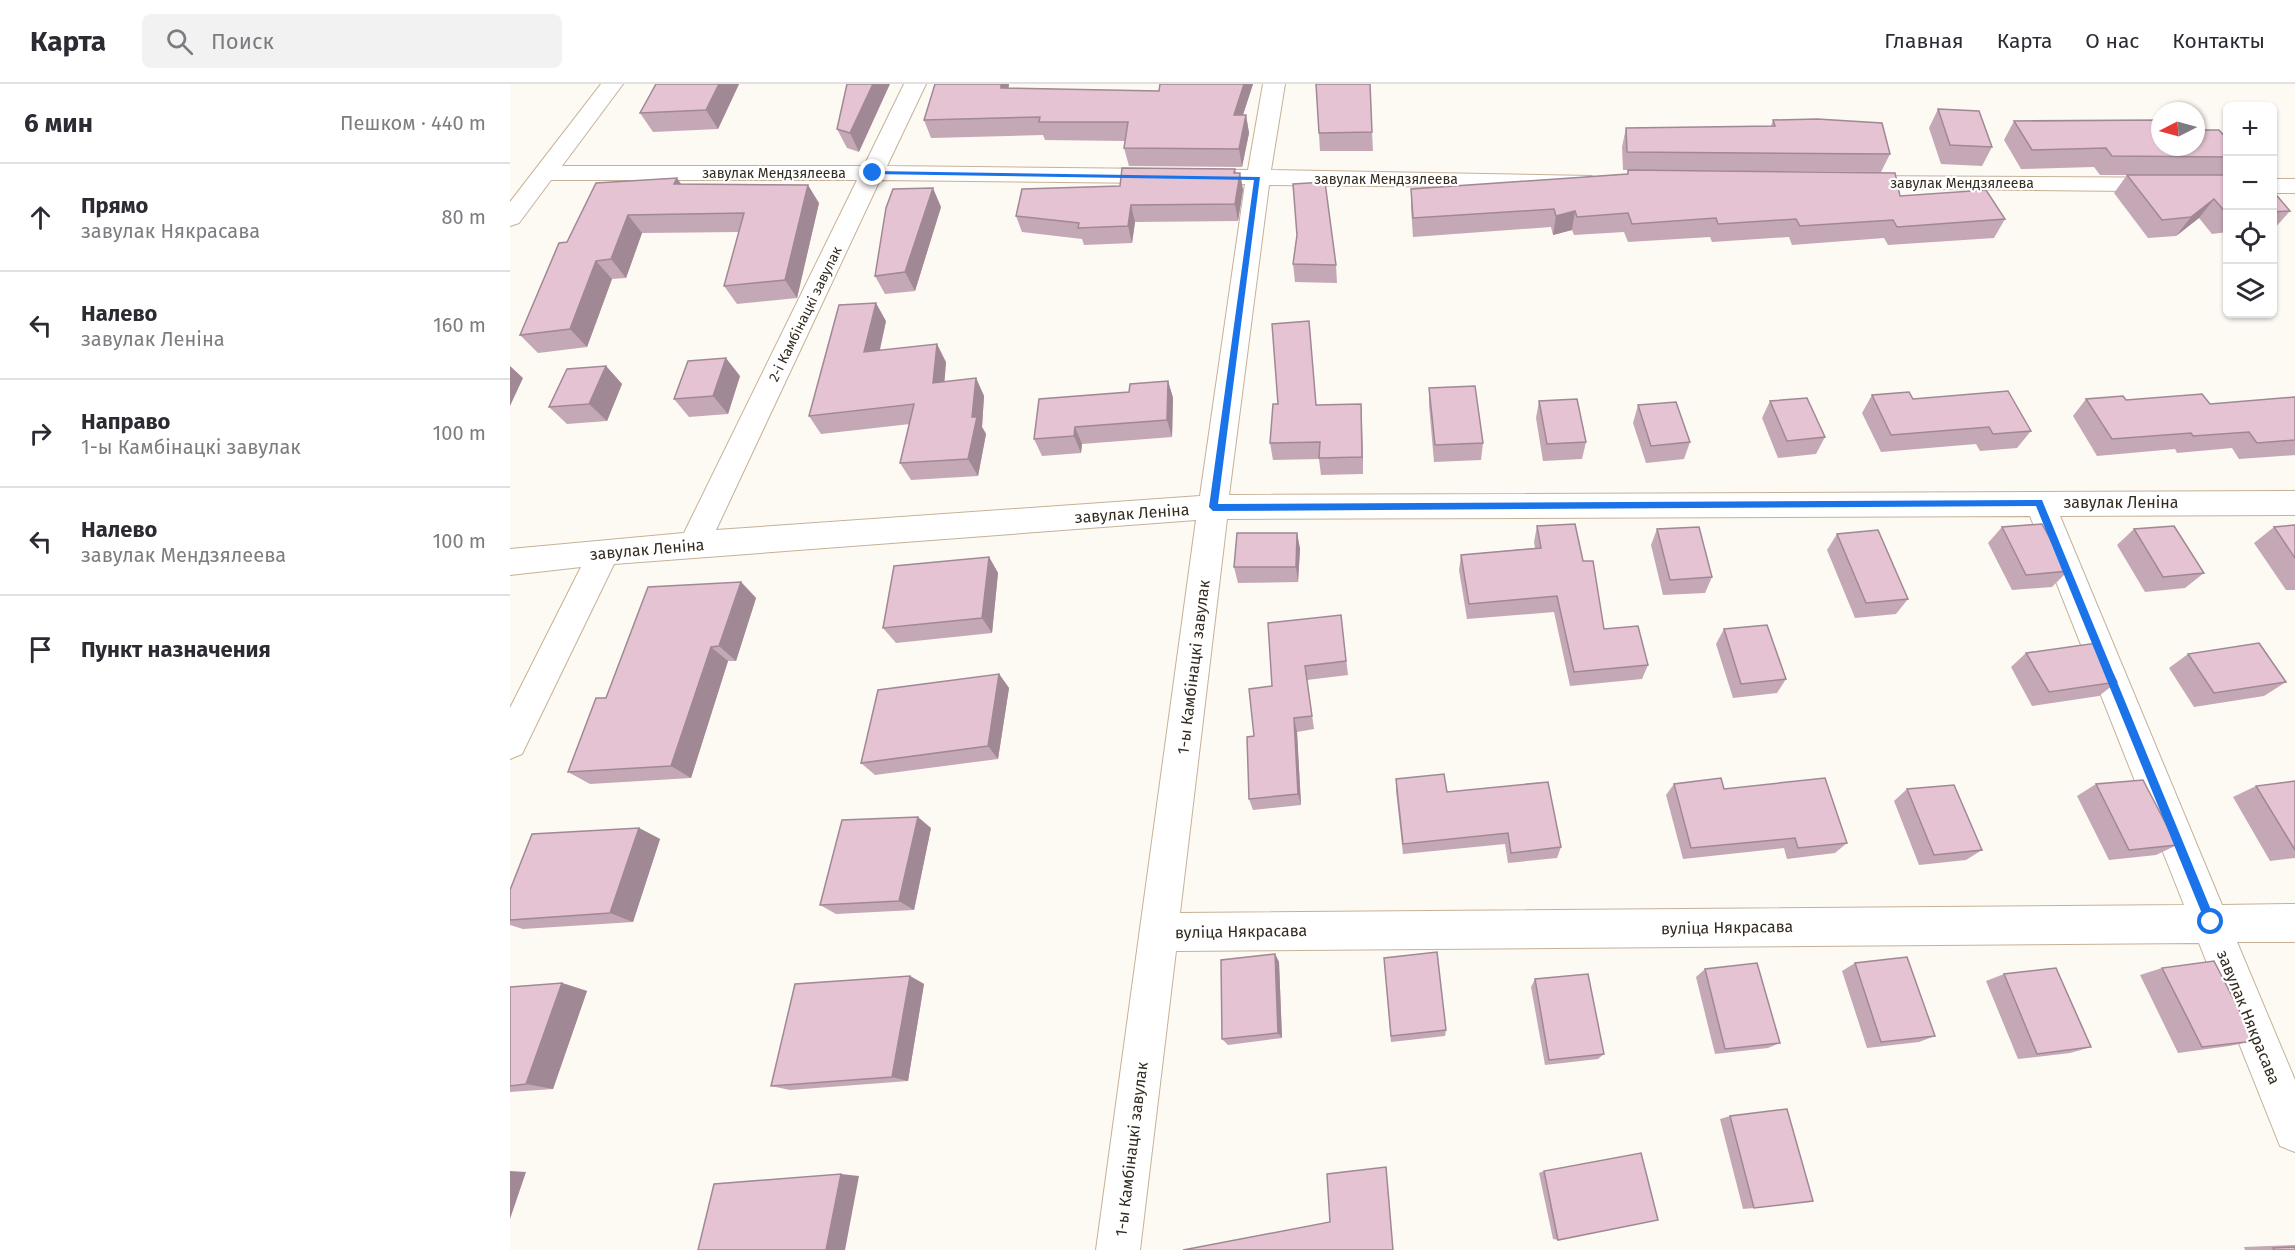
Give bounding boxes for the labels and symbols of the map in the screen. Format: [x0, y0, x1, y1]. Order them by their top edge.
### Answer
north arrow [2151, 102, 2205, 156]
route end [859, 159, 885, 185]
street label: завулак Мендзялеева [702, 165, 846, 182]
street label: завулак Мендзялеева [1314, 171, 1458, 188]
street label: завулак Мендзялеева [1890, 175, 2034, 192]
street label: 2-і Камбінацкі завулак [765, 243, 846, 385]
street label: завулак Леніна [2064, 493, 2178, 512]
street label: завулак Леніна [1074, 500, 1190, 527]
street label: завулак Леніна [589, 535, 705, 564]
street label: 1-ы Камбінацкі завулак [1173, 578, 1214, 755]
route start [2197, 908, 2223, 934]
street label: вуліца Някрасава [1661, 917, 1793, 938]
street label: вуліца Някрасава [1175, 921, 1307, 942]
street label: завулак Някрасава [2213, 947, 2284, 1087]
street label: 1-ы Камбінацкі завулак [1111, 1060, 1152, 1237]

